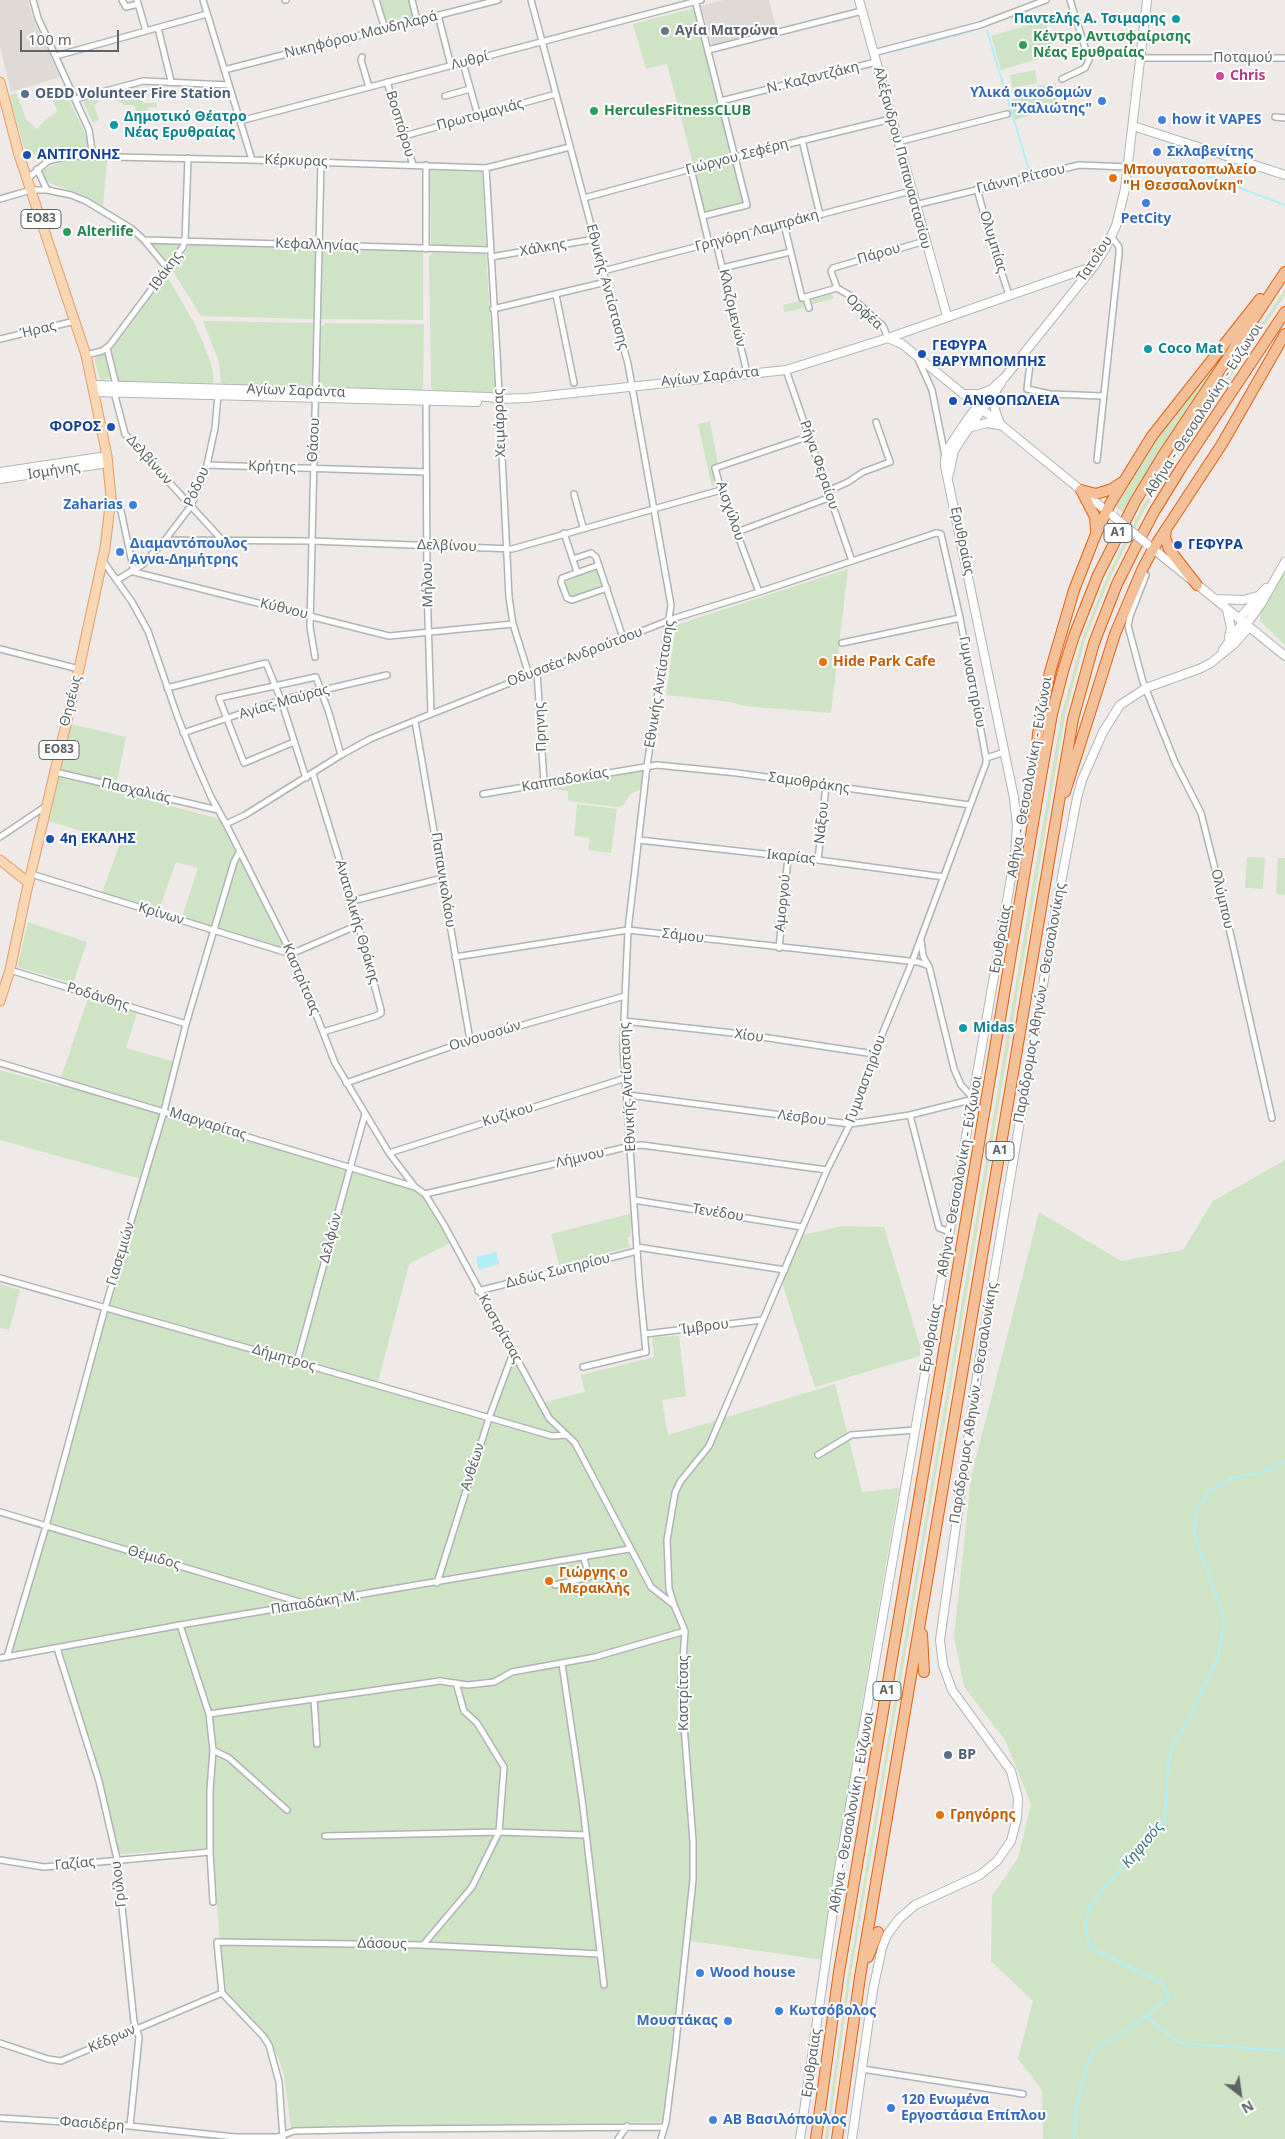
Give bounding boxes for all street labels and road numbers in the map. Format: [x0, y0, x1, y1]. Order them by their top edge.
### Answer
street label: Νικηφόρου Μανδηλαρά [283, 8, 439, 62]
street label: Λυθρί [449, 48, 491, 74]
street label: Ποταμού [1213, 50, 1273, 66]
street label: Ν. Καζαντζάκη [765, 58, 861, 98]
street label: Αλέξανδρου Παπαναστασίου [870, 65, 934, 251]
street label: Βοσπόρου [382, 89, 418, 159]
street label: Πρωτομαγιάς [435, 95, 525, 135]
street label: Γιώργου Σεφέρη [684, 135, 790, 179]
street label: Κέρκυρας [264, 152, 328, 170]
street label: Γιάννη Ρίτσου [975, 161, 1067, 197]
street label: Γρηγόρη Λαμπράκη [693, 206, 821, 256]
street label: Ολυμπίας [976, 209, 1010, 275]
road number: ΕΟ83 [21, 210, 61, 228]
street label: Εθνικής Αντίστασης [582, 222, 632, 352]
street label: Τατοΐου [1074, 233, 1116, 285]
street label: Κεφαλληνίας [275, 235, 359, 255]
street label: Χάλκης [518, 236, 568, 260]
street label: Πάρου [855, 240, 903, 268]
street label: Ιθάκης [146, 248, 186, 294]
street label: Κλαζομενών [715, 268, 749, 348]
street label: Ορφέα [842, 291, 886, 333]
street label: Ήρας [18, 317, 58, 343]
street label: Αθήνα - Θεσσαλονίκη - Εύζωνοι [1141, 320, 1267, 500]
street label: Αγίων Σαράντα [660, 363, 760, 391]
street label: Αγίων Σαράντα [246, 381, 346, 401]
street label: Χειμάρρας [490, 388, 510, 458]
street label: Θάσου [304, 417, 324, 463]
street label: Ρήγα Φεραίου [796, 418, 842, 512]
street label: Δελβίνων [122, 432, 176, 488]
street label: Κρήτης [248, 458, 296, 476]
street label: Ισμήνης [26, 459, 82, 483]
street label: Ρόδου [181, 464, 213, 510]
street label: Αισχύλου [712, 479, 748, 543]
street label: Ερυθραίας [947, 505, 977, 577]
road number: Α1 [1104, 524, 1132, 542]
street label: Δελβίνου [417, 537, 477, 555]
street label: Μήλου [419, 562, 437, 608]
street label: Κύθνου [258, 595, 310, 623]
street label: Εθνικής Αντίστασης [642, 619, 678, 749]
street label: Οδυσσέα Ανδρούτσου [505, 623, 645, 691]
street label: Γυμναστηρίου [955, 635, 989, 729]
street label: Θησέως [57, 674, 85, 728]
street label: Αθήνα - Θεσσαλονίκη - Εύζωνοι [1004, 675, 1056, 879]
street label: Αγίας Μαύρας [237, 681, 331, 723]
street label: Πρηνης [531, 702, 551, 752]
road number: ΕΟ83 [39, 740, 79, 760]
street label: Καππαδοκίας [520, 764, 610, 796]
street label: Σαμοθράκης [767, 769, 851, 797]
street label: Πασχαλιάς [99, 775, 173, 807]
street label: Νάξου [811, 801, 833, 845]
street label: Παπανικολάου [427, 831, 459, 929]
street label: Ικαρίας [766, 846, 816, 868]
street label: Ανατολικής Θράκης [331, 858, 383, 986]
street label: Ολύμπου [1207, 867, 1237, 931]
street label: Αμοργού [772, 873, 794, 933]
street label: Παράδρομος Αθηνών - Θεσσαλονίκης [1011, 881, 1069, 1125]
street label: Κρίνων [136, 899, 186, 929]
street label: Ερυθραίας [987, 903, 1015, 975]
street label: Σάμου [661, 925, 705, 947]
street label: Καστρίτσας [278, 941, 324, 1017]
street label: Ροδάνθης [65, 980, 131, 1014]
street label: Οινουσσών [447, 1017, 523, 1055]
street label: Εθνικής Αντίστασης [616, 1022, 640, 1152]
street label: Χίου [733, 1026, 765, 1046]
street label: Γυμναστηρίου [842, 1033, 890, 1125]
street label: Αθήνα - Θεσσαλονίκη - Εύζωνοι [934, 1074, 986, 1278]
street label: Κυζίκου [480, 1099, 536, 1131]
street label: Μαργαρίτας [167, 1104, 249, 1144]
street label: Λέσβου [777, 1107, 827, 1129]
road number: Α1 [986, 1142, 1014, 1160]
street label: Λήμνου [554, 1144, 606, 1172]
street label: Τενέδου [691, 1201, 745, 1225]
street label: Δελφών [316, 1211, 346, 1265]
street label: Γιασεμιών [103, 1220, 139, 1288]
street label: Διδώς Σωτηρίου [504, 1250, 612, 1292]
street label: Παράδρομος Αθηνών - Θεσσαλονίκης [947, 1281, 1001, 1525]
street label: Καστρίτσας [474, 1292, 526, 1366]
street label: Ερυθραίας [917, 1302, 945, 1374]
street label: Ίμβρου [678, 1316, 730, 1338]
street label: Δήμητρος [250, 1341, 318, 1375]
street label: Ανθέων [457, 1441, 489, 1493]
street label: Θέμιδος [126, 1542, 182, 1574]
street label: Παπαδάκη Μ. [270, 1588, 360, 1618]
street label: Καστρίτσας [676, 1655, 692, 1731]
road number: Α1 [873, 1682, 901, 1700]
street label: Αθήνα - Θεσσαλονίκη - Εύζωνοι [826, 1710, 878, 1914]
street label: Γαζίας [54, 1854, 96, 1874]
street label: Γρύλου [108, 1860, 130, 1908]
street label: Δάσους [357, 1935, 407, 1953]
street label: Κέδρων [86, 2021, 138, 2057]
street label: Ερυθραίας [799, 2027, 825, 2099]
street label: Φασιδέρη [59, 2113, 125, 2135]

